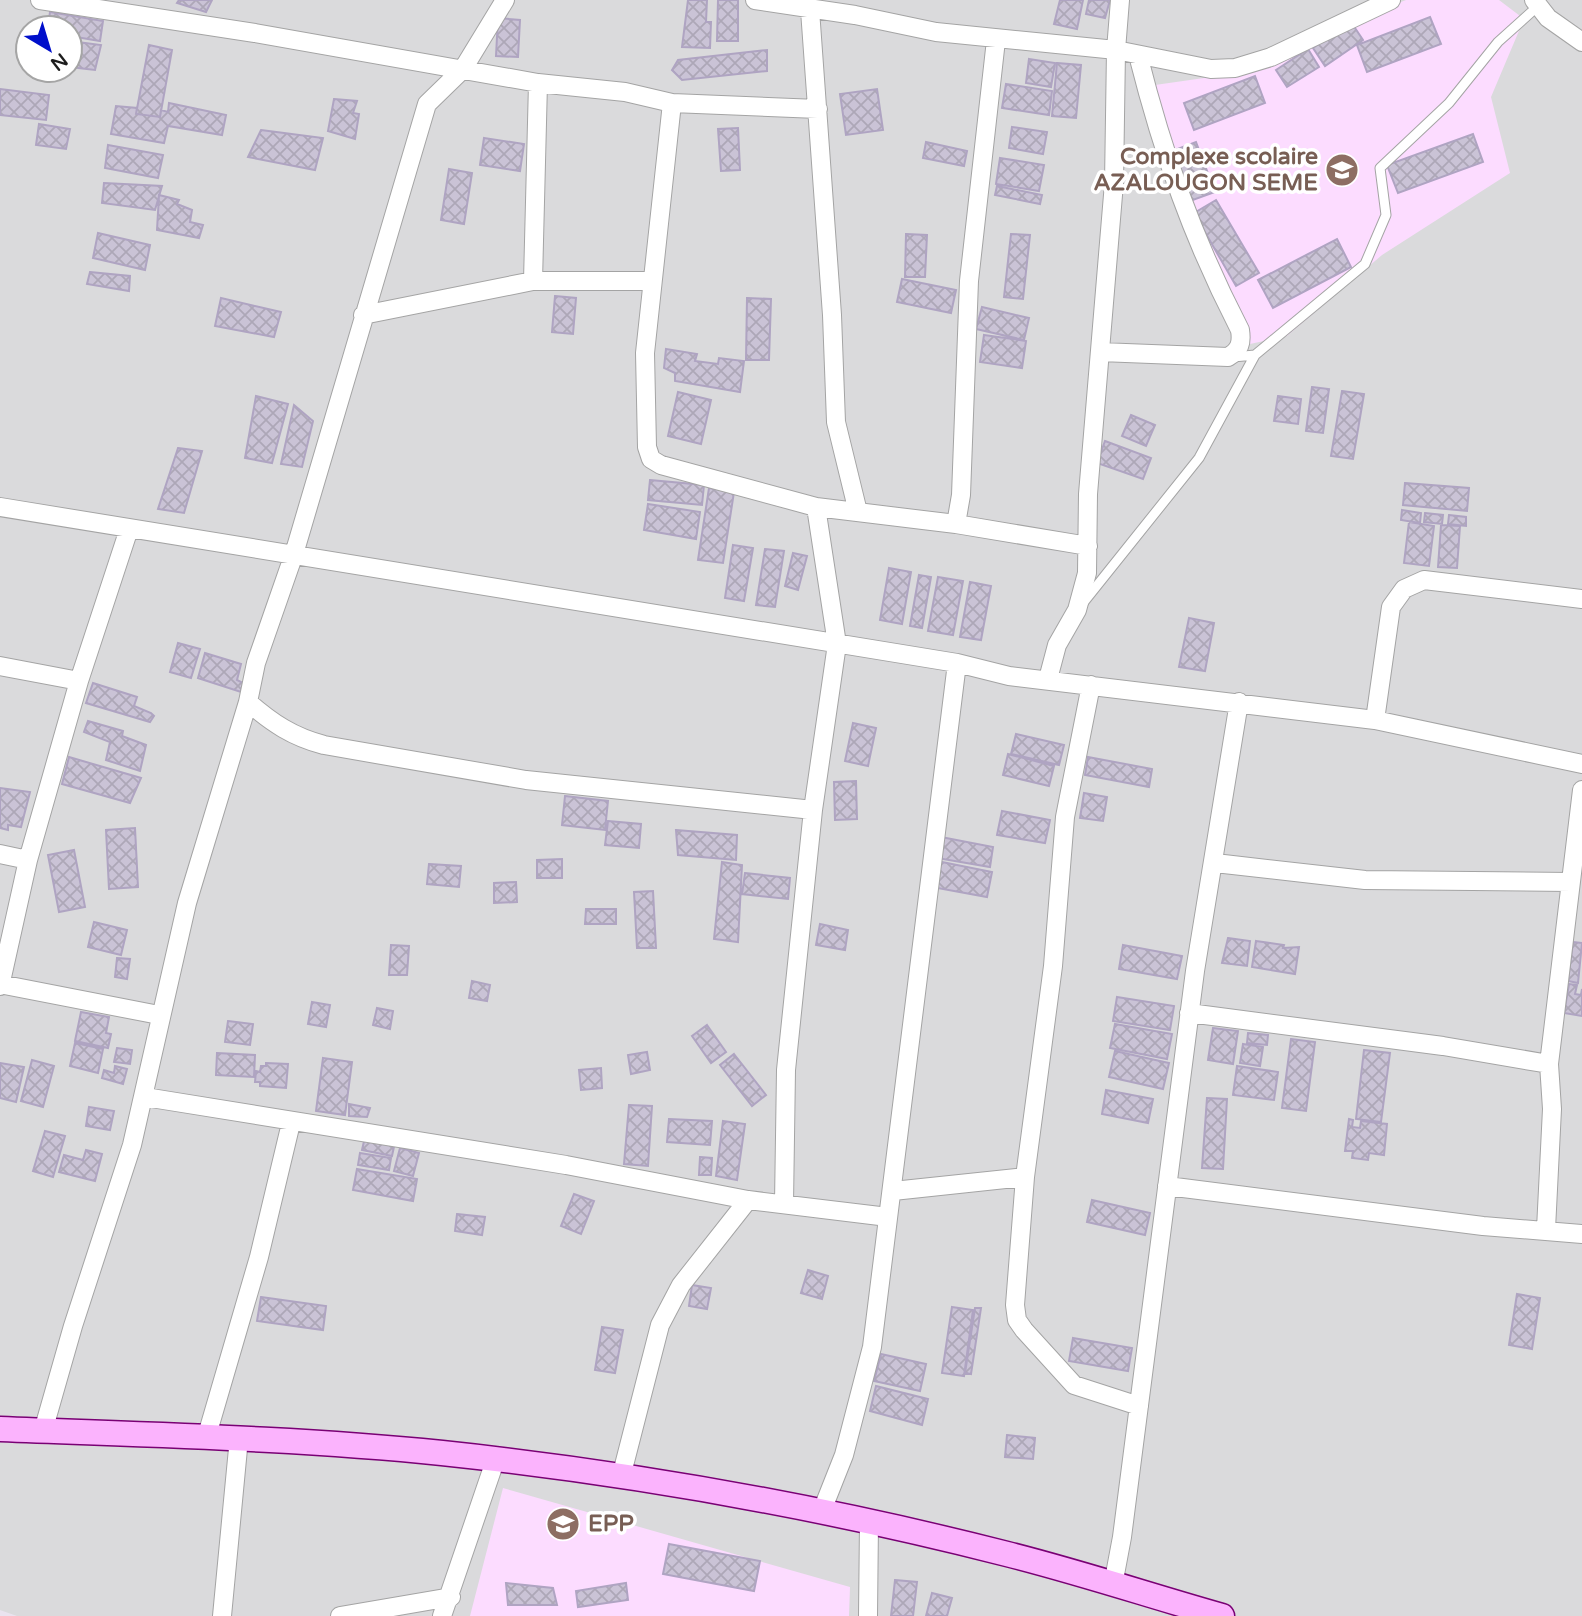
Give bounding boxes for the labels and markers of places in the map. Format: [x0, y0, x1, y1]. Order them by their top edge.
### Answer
place label: Complexe scolaire AZALOUGON SEME [1093, 143, 1318, 197]
school or university icon: Complexe scolaire AZALOUGON SEME [1323, 151, 1361, 189]
school or university icon: EPP [544, 1505, 582, 1543]
place label: EPP [588, 1510, 634, 1538]

